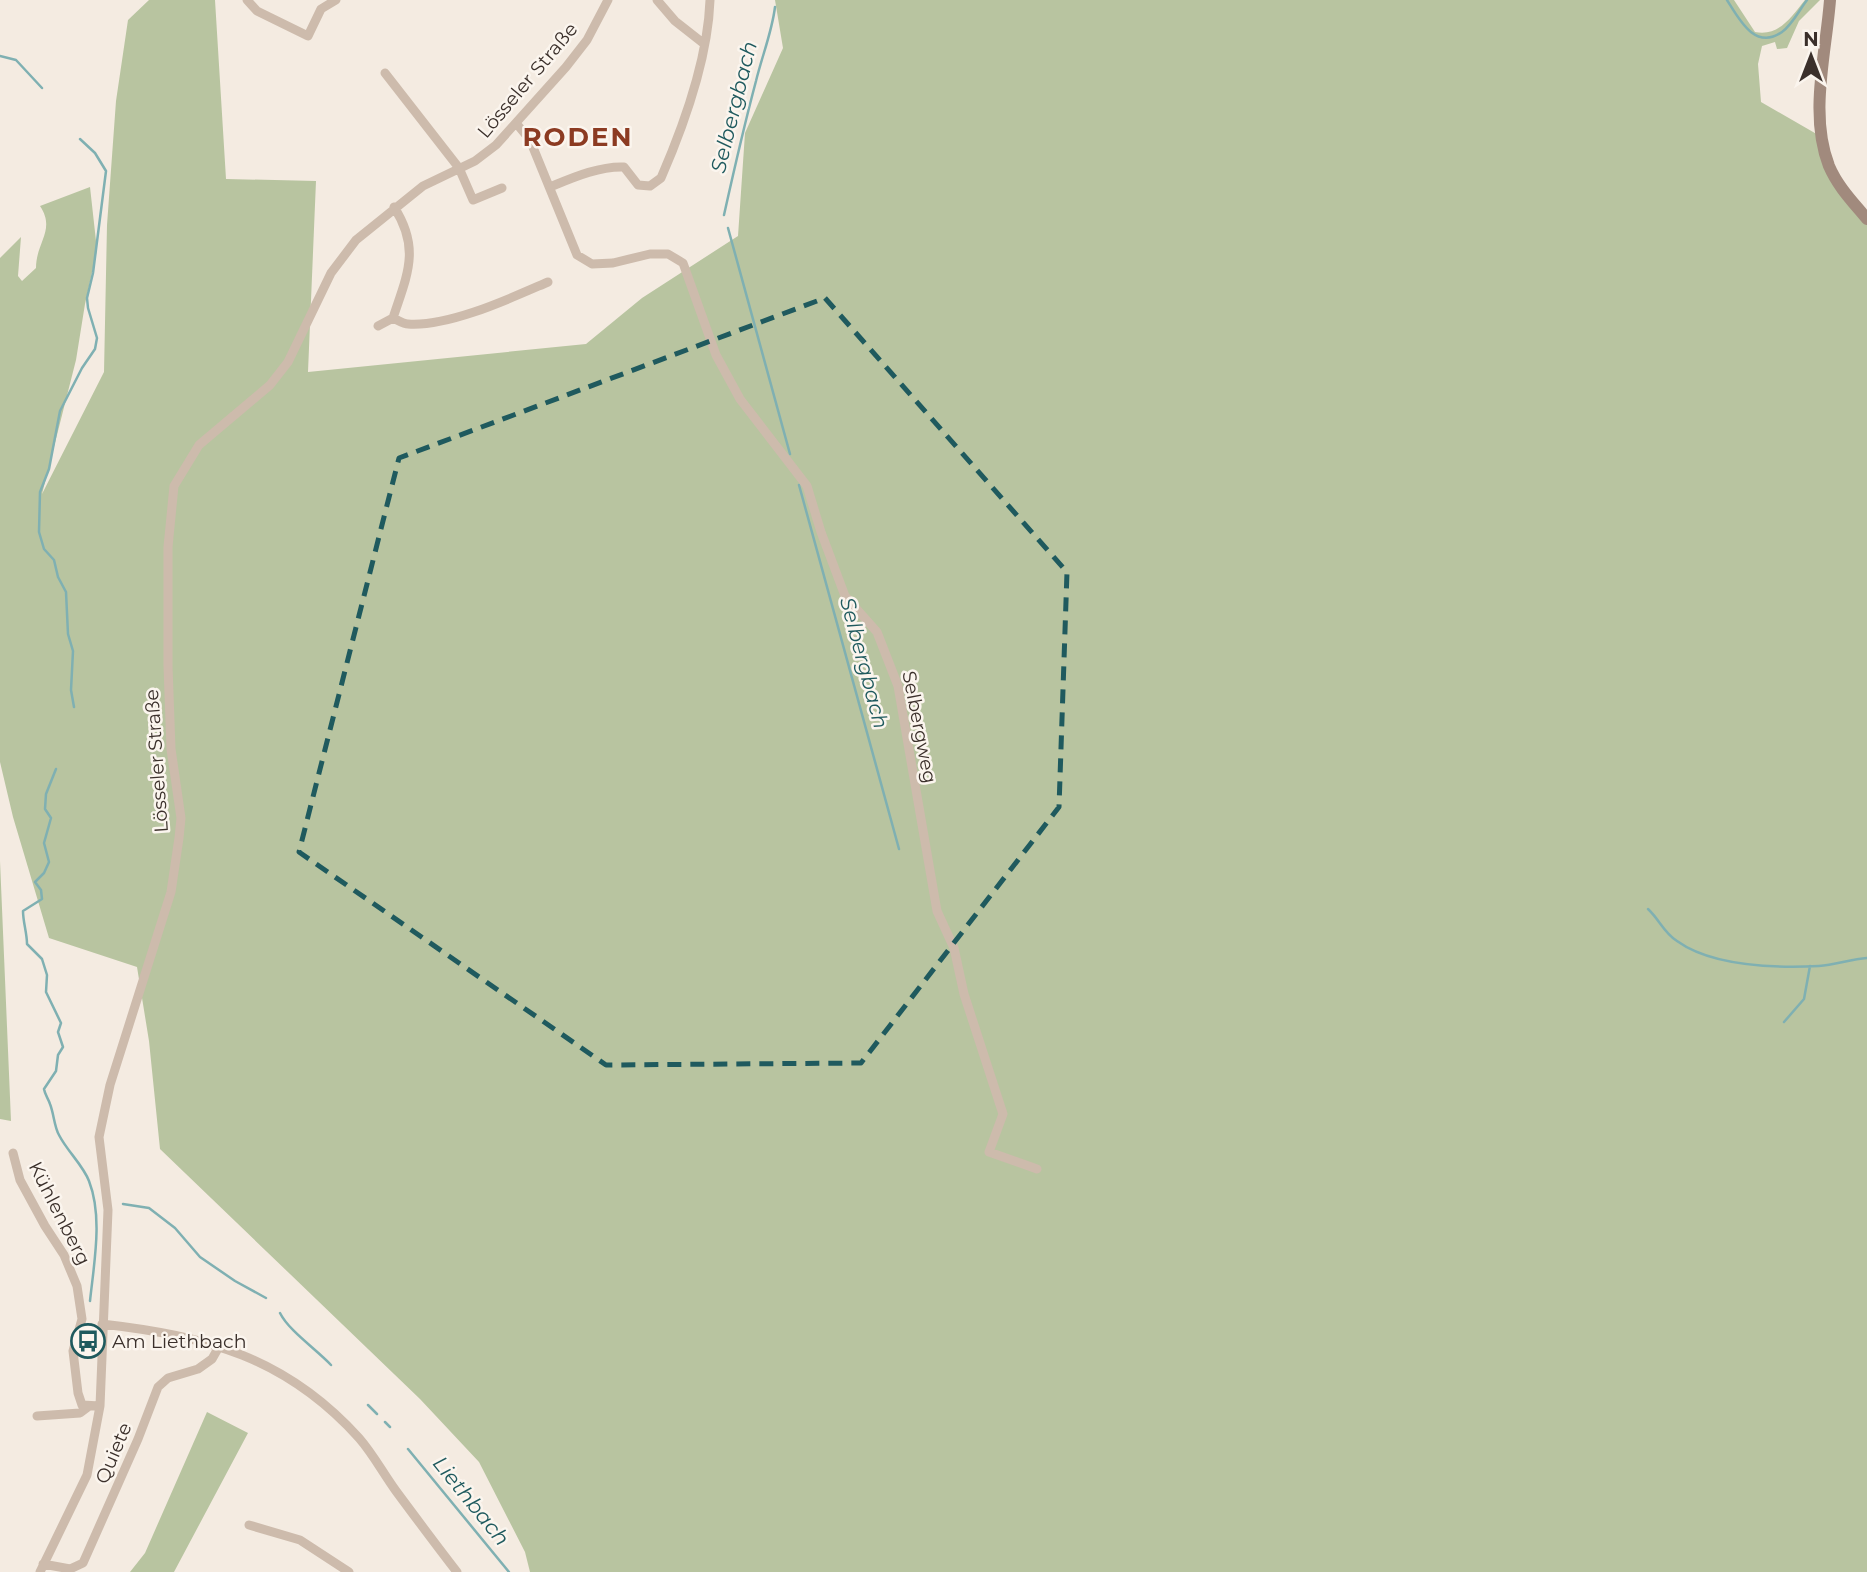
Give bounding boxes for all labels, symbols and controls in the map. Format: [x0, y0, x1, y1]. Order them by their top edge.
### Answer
street label: Lösseler Straße [472, 18, 582, 143]
north arrow [1776, 21, 1846, 91]
text: N [1803, 28, 1819, 51]
water label: Selbergbach [705, 38, 762, 175]
district label: RODEN [523, 121, 633, 153]
water label: Selbergbach [835, 594, 894, 731]
street label: Selbergweg [897, 669, 942, 785]
street label: Lösseler Straße [140, 688, 173, 833]
street label: Kühlenberg [24, 1158, 95, 1269]
bus stop icon: Am Liethbach [69, 1322, 107, 1360]
place label: Am Liethbach [112, 1330, 247, 1353]
street label: Quiete [90, 1419, 137, 1487]
water label: Liethbach [428, 1451, 515, 1550]

